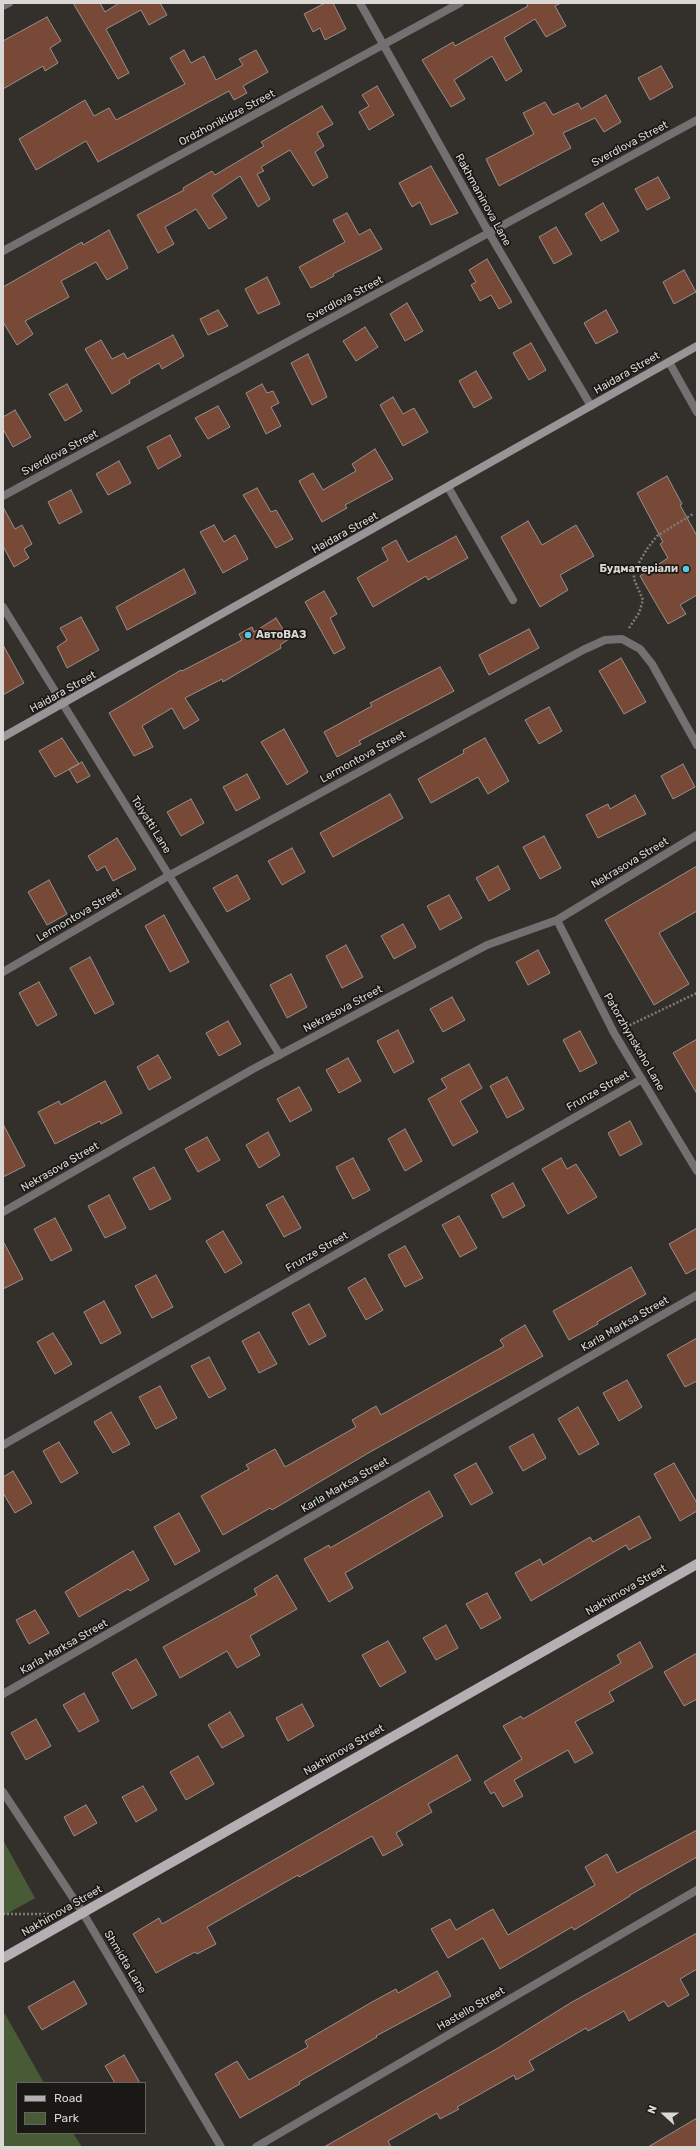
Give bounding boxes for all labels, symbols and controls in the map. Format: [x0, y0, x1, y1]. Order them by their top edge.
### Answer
street label: Ordzhonikidze Street [177, 87, 277, 149]
street label: Sverdlova Street [590, 118, 670, 170]
street label: Rakhmaninova Lane [452, 152, 514, 248]
street label: Sverdlova Street [305, 273, 385, 325]
street label: Haidara Street [592, 349, 662, 397]
street label: Sverdlova Street [20, 427, 100, 479]
street label: Haidara Street [309, 509, 381, 557]
place label: Будматеріали [600, 562, 678, 576]
marker: Будматеріали [681, 564, 691, 574]
place label: АвтоВАЗ [256, 628, 306, 642]
marker: АвтоВАЗ [243, 630, 253, 640]
street label: Haidara Street [27, 668, 99, 716]
street label: Lermontova Street [318, 728, 408, 786]
street label: Tolyatti Lane [128, 794, 174, 856]
street label: Nekrasova Street [589, 835, 671, 891]
street label: Lermontova Street [34, 885, 124, 945]
street label: Nekrasova Street [301, 983, 385, 1035]
street label: Patorzhynskoho Lane [601, 991, 667, 1093]
street label: Frunze Street [564, 1068, 632, 1114]
street label: Nekrasova Street [19, 1139, 101, 1195]
street label: Frunze Street [283, 1229, 351, 1275]
street label: Karla Marksa Street [579, 1294, 671, 1354]
street label: Karla Marksa Street [299, 1455, 391, 1515]
street label: Nakhimova Street [583, 1562, 669, 1618]
street label: Karla Marksa Street [18, 1617, 110, 1677]
street label: Nakhimova Street [301, 1722, 387, 1778]
street label: Nakhimova Street [19, 1883, 105, 1939]
street label: Shmidta Lane [101, 1928, 149, 1996]
street label: Hastello Street [435, 1984, 507, 2034]
legend [16, 2082, 146, 2134]
text: Road [54, 2091, 82, 2105]
north arrow [644, 2094, 684, 2134]
text: N [645, 2104, 660, 2116]
text: Park [54, 2111, 79, 2125]

